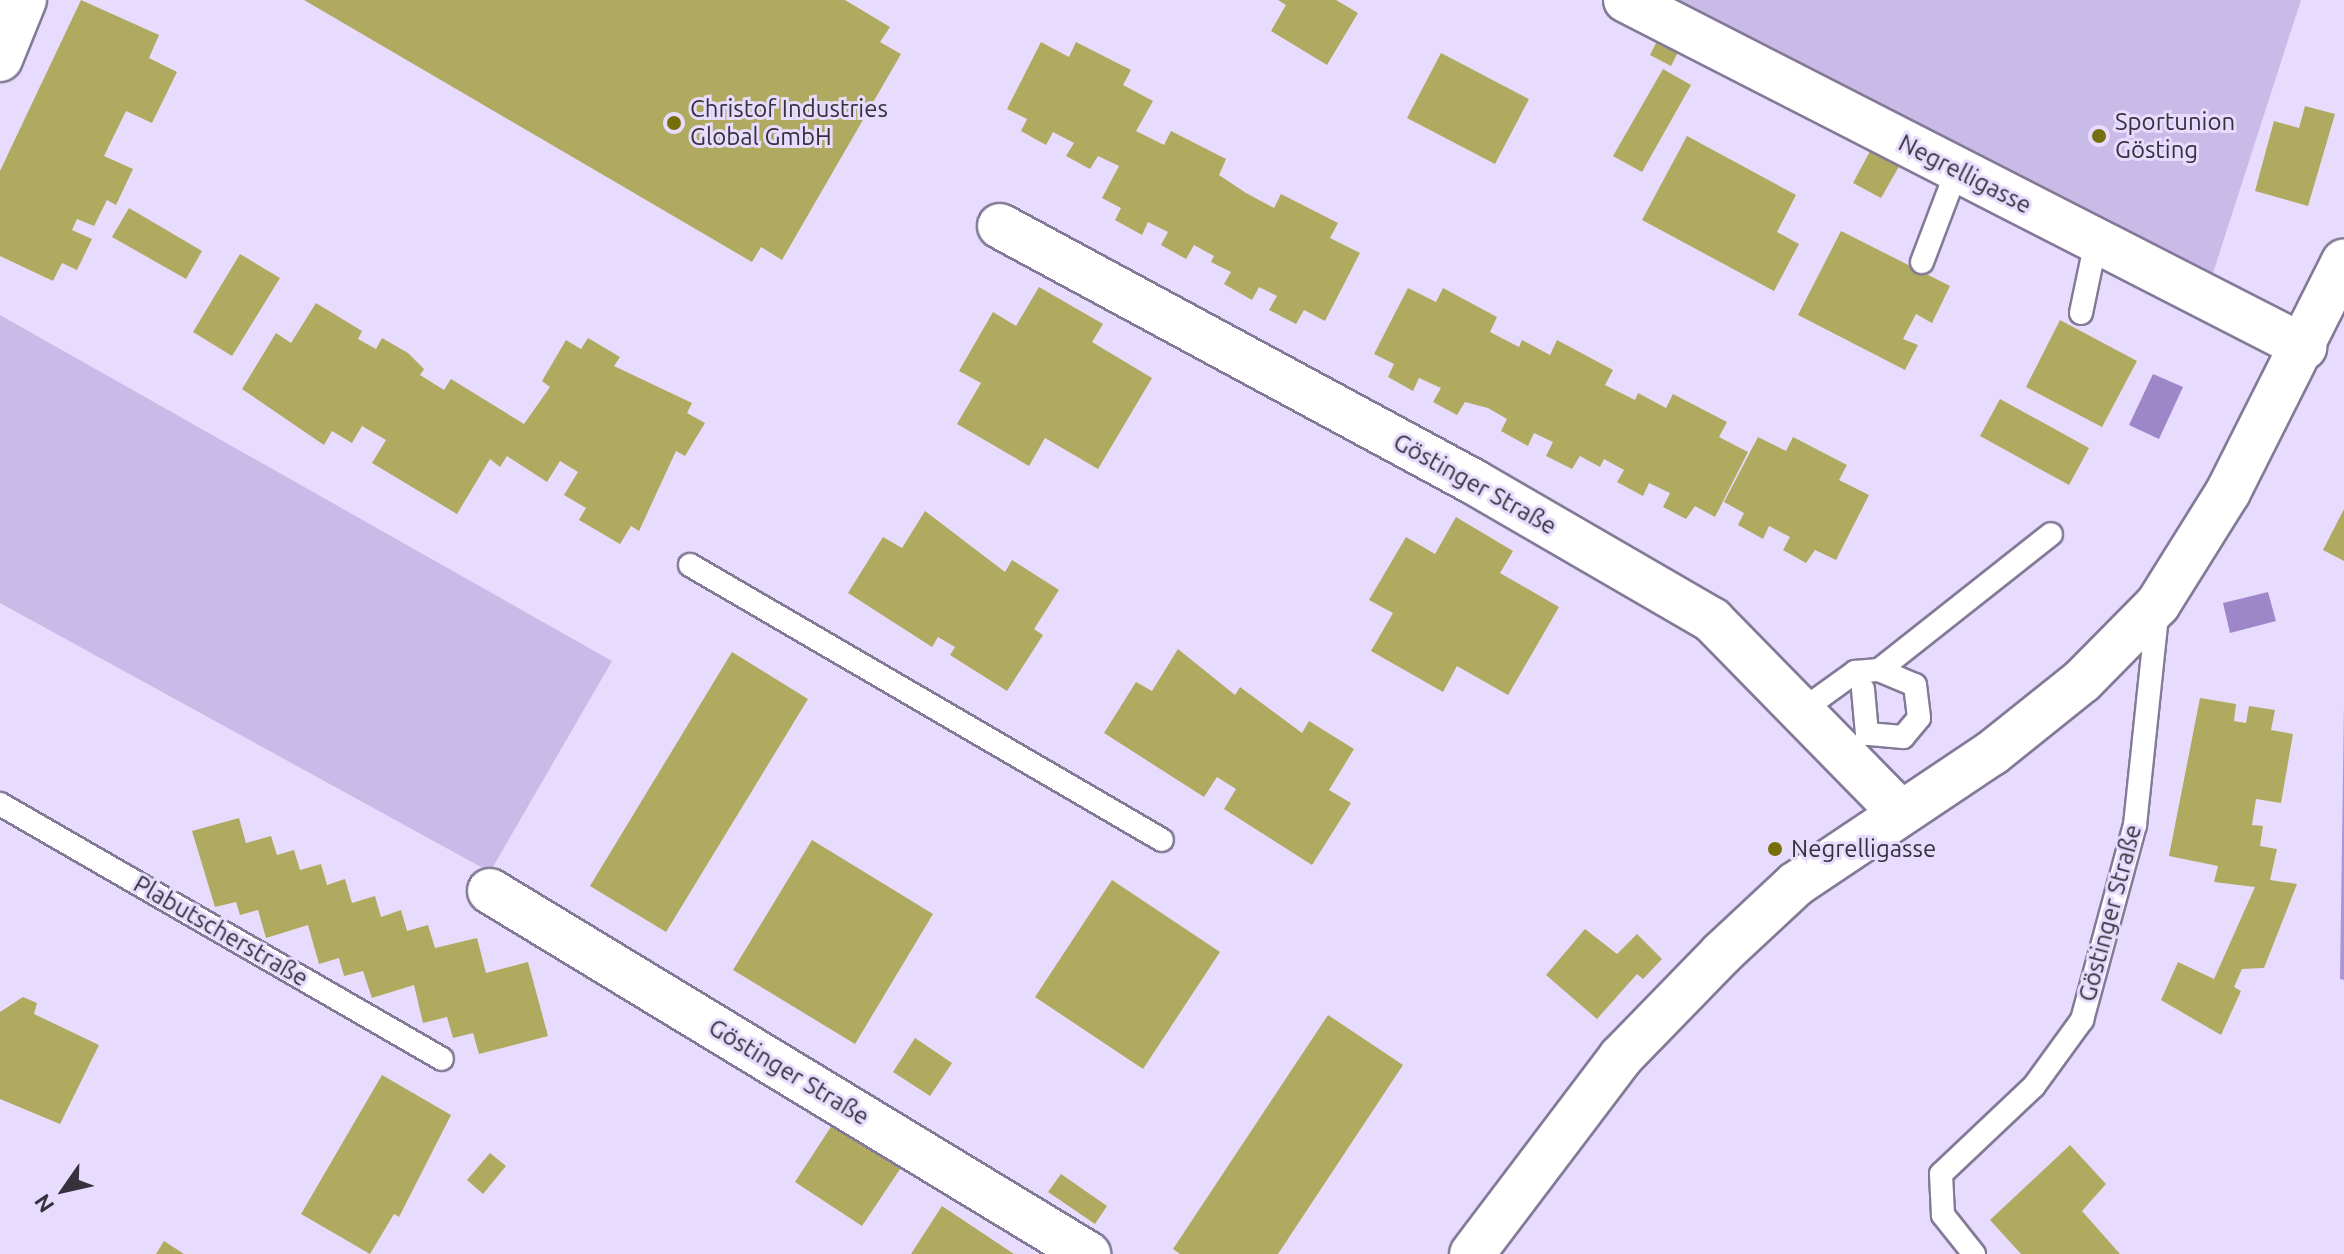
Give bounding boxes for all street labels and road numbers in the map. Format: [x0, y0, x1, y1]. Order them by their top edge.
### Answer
street label: Negrelligasse [1894, 128, 2036, 220]
street label: Göstinger Straße [1388, 427, 1562, 541]
street label: Göstinger Straße [2073, 821, 2147, 1005]
street label: Plabutscherstraße [129, 869, 313, 993]
street label: Göstinger Straße [704, 1013, 874, 1131]

